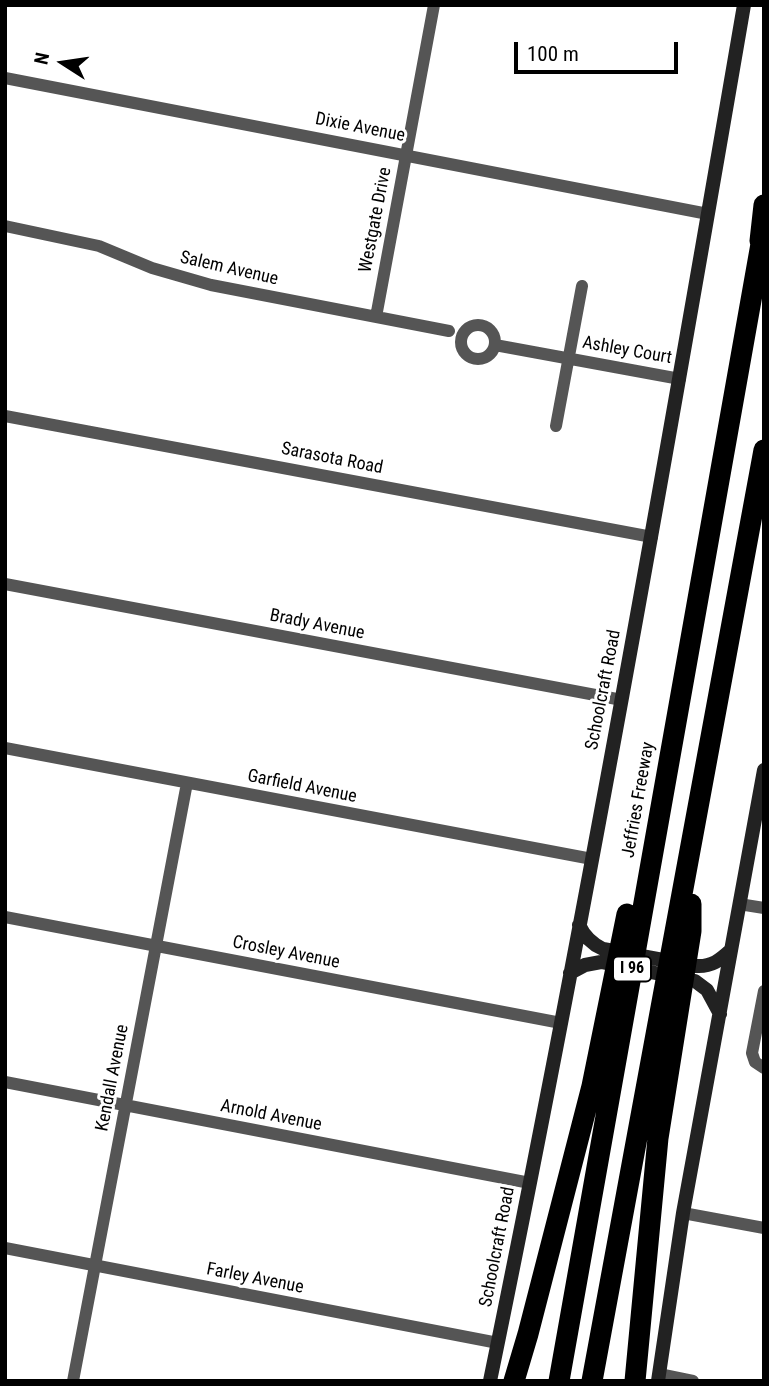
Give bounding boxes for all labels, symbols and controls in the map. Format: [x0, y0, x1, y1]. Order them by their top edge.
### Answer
north arrow [28, 28, 98, 98]
scale bar [517, 28, 682, 72]
text: 100 m [527, 42, 579, 66]
text: N [30, 50, 54, 67]
street label: Dixie Avenue [313, 109, 407, 147]
street label: Westgate Drive [355, 166, 397, 274]
street label: Salem Avenue [178, 247, 280, 291]
street label: Ashley Court [581, 333, 673, 369]
street label: Sarasota Road [279, 439, 385, 479]
street label: Brady Avenue [268, 605, 366, 645]
street label: Schoolcraft Road [582, 628, 626, 752]
street label: Jeffries Freeway [618, 740, 660, 860]
street label: Garfield Avenue [245, 766, 359, 808]
street label: Crosley Avenue [231, 932, 341, 974]
road number: I 96 [613, 956, 651, 981]
street label: Kendall Avenue [92, 1023, 134, 1133]
street label: Arnold Avenue [219, 1096, 323, 1136]
street label: Schoolcraft Road [476, 1185, 520, 1309]
street label: Farley Avenue [205, 1259, 305, 1299]

